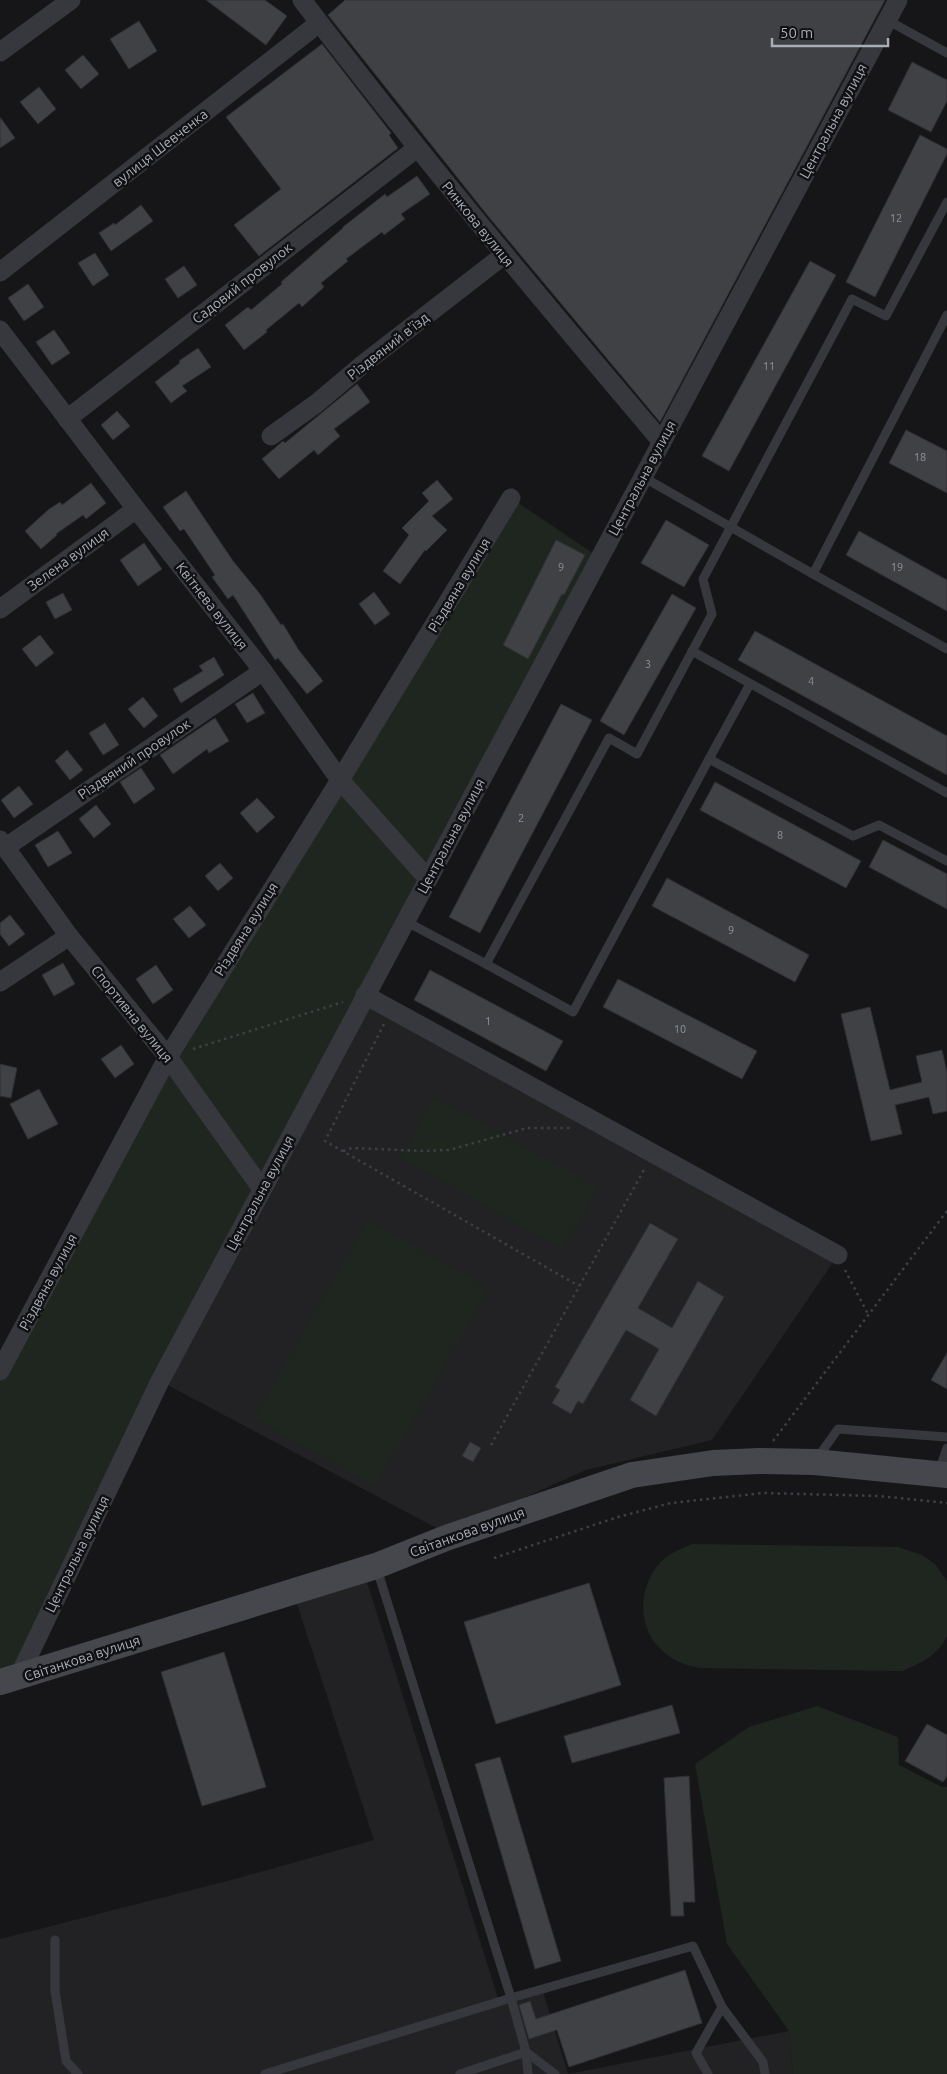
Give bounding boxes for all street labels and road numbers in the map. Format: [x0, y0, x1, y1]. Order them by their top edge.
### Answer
street label: Центральна вулиця [796, 61, 870, 181]
street label: вулиця Шевченка [109, 106, 211, 190]
street label: Ринкова вулиця [439, 178, 517, 270]
street label: Садовий провулок [189, 239, 295, 327]
street label: Різдвяний в'їзд [344, 309, 432, 383]
street label: Центральна вулиця [605, 418, 679, 538]
street label: Зелена вулиця [24, 524, 112, 594]
street label: Різдвяна вулиця [425, 535, 493, 635]
street label: Квітнева вулиця [173, 559, 251, 653]
street label: Різдвяний провулок [75, 715, 193, 803]
street label: Центральна вулиця [414, 776, 488, 896]
street label: Різдвяна вулиця [211, 879, 281, 979]
street label: Спортивна вулиця [88, 962, 176, 1066]
street label: Центральна вулиця [223, 1133, 297, 1253]
street label: Різдвяна вулиця [16, 1231, 80, 1333]
street label: Центральна вулиця [42, 1493, 112, 1615]
street label: Світанкова вулиця [407, 1504, 527, 1560]
street label: Світанкова вулиця [22, 1632, 142, 1684]

